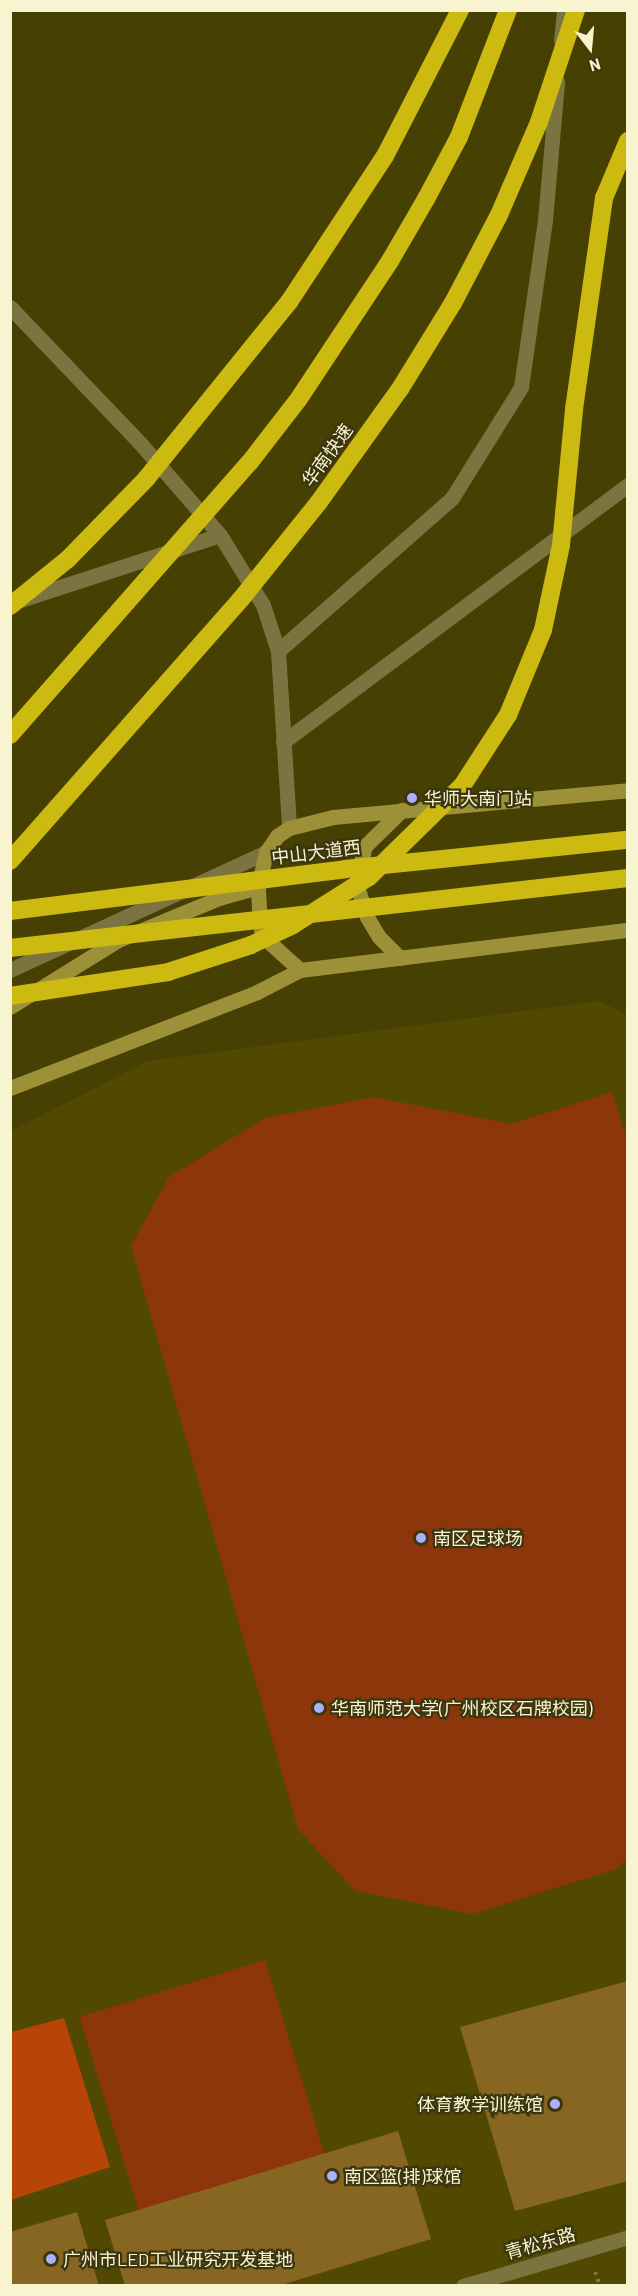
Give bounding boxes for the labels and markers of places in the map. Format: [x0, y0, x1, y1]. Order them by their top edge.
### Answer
place label: 华师大南门站 [424, 787, 532, 809]
marker: 华师大南门站 [405, 791, 419, 805]
place label: 南区足球场 [433, 1527, 523, 1549]
marker: 南区足球场 [414, 1531, 428, 1545]
place label: 华南师范大学(广州校区石牌校园) [331, 1697, 592, 1719]
marker: 华南师范大学(广州校区石牌校园) [312, 1701, 326, 1715]
place label: 体育教学训练馆 [417, 2093, 543, 2115]
marker: 体育教学训练馆 [548, 2097, 562, 2111]
place label: 南区篮(排)球馆 [344, 2165, 461, 2187]
marker: 南区篮(排)球馆 [325, 2169, 339, 2183]
place label: 广州市LED工业研究开发基地 [63, 2248, 293, 2270]
marker: 广州市LED工业研究开发基地 [44, 2252, 58, 2266]

